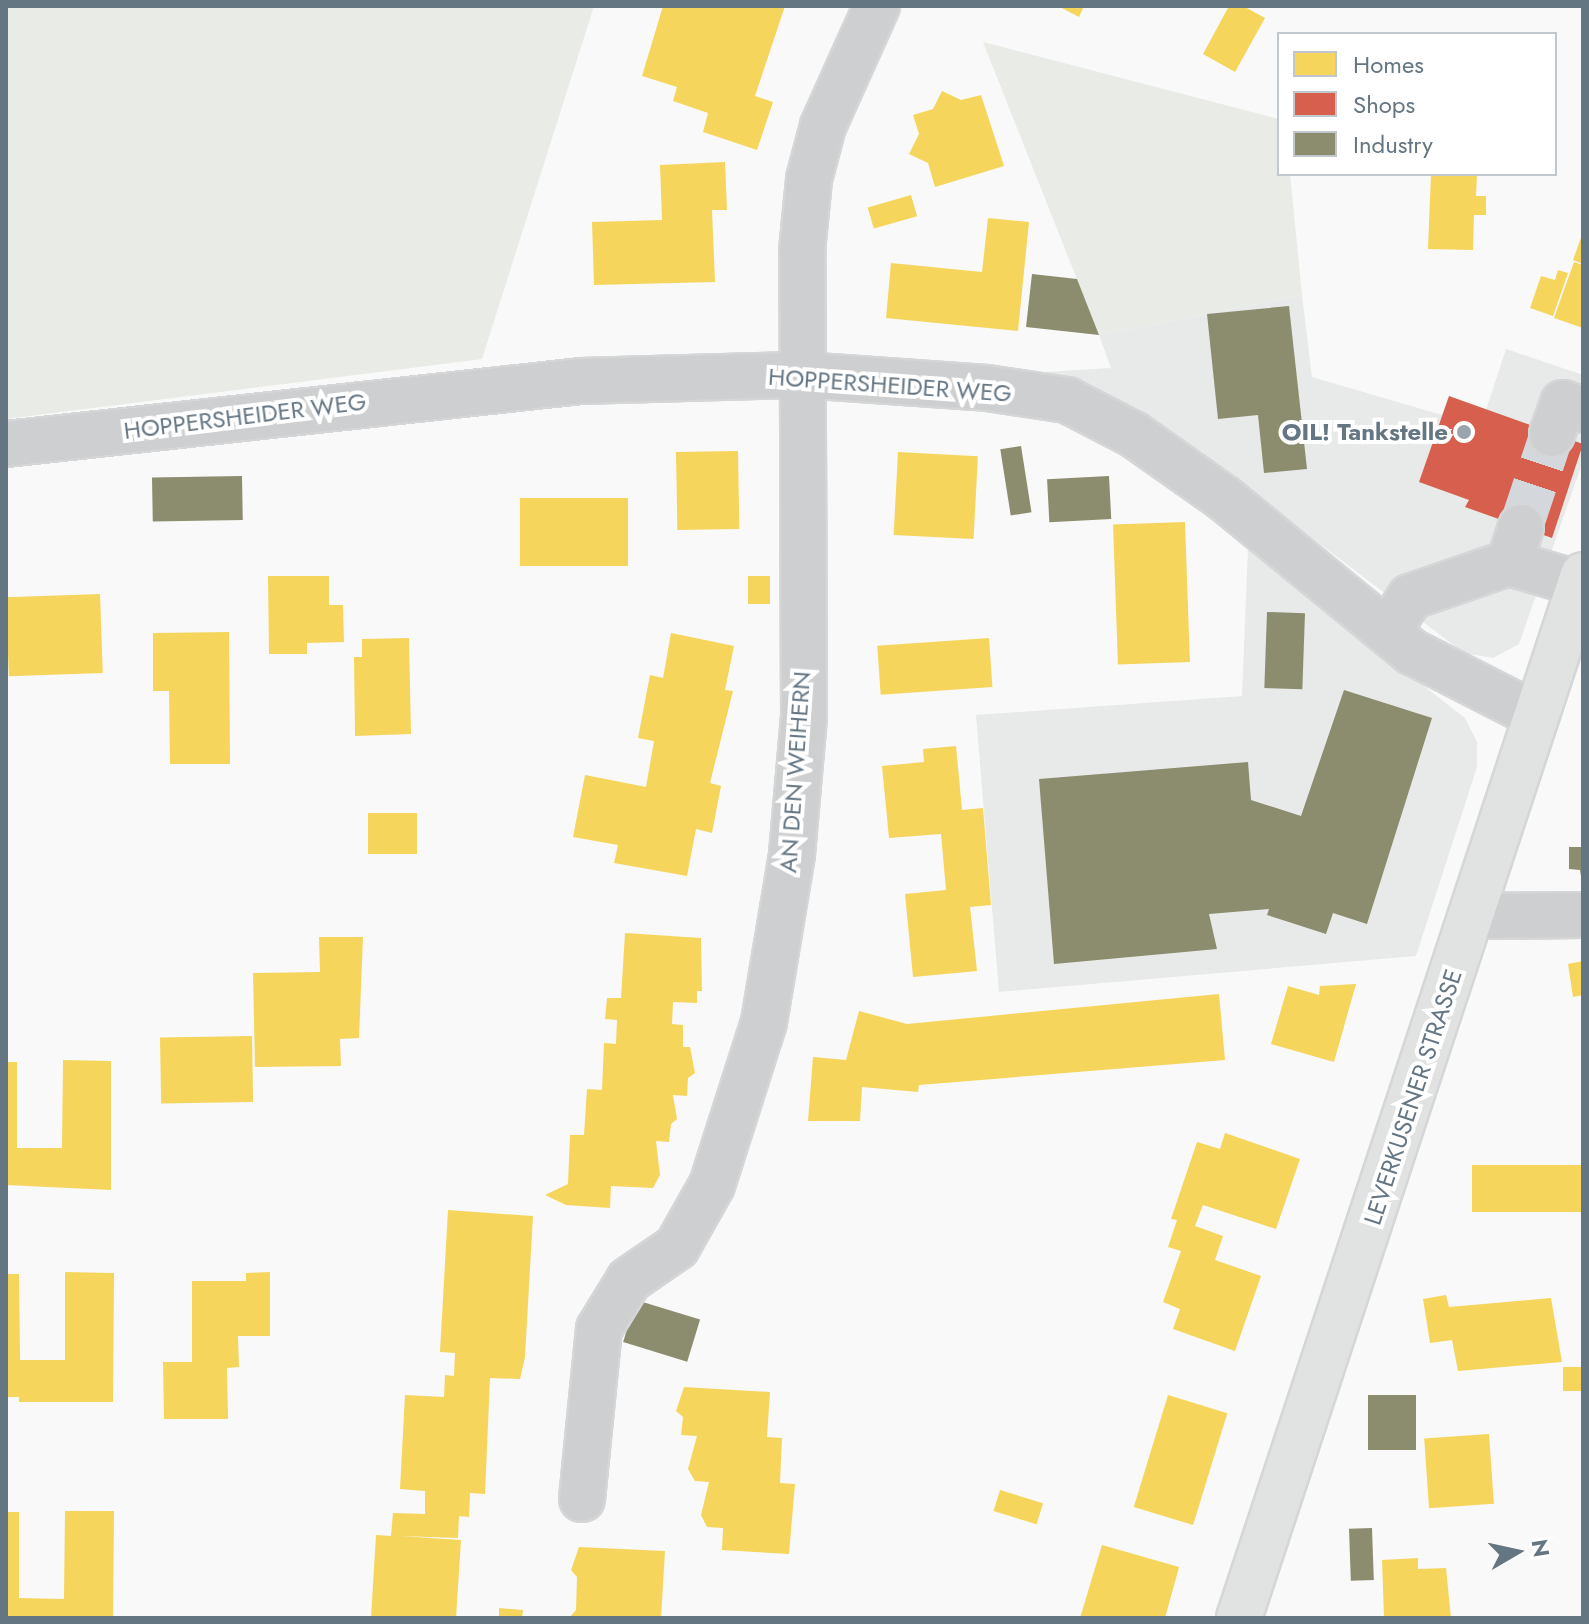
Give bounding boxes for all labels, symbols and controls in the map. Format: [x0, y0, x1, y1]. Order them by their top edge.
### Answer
legend [1277, 32, 1557, 176]
text: Homes [1353, 47, 1424, 82]
text: Shops [1353, 87, 1415, 122]
text: Industry [1353, 127, 1433, 162]
street label: HOPPERSHEIDER WEG [767, 362, 1013, 408]
street label: HOPPERSHEIDER WEG [122, 387, 368, 445]
place label: OIL! Tankstelle [1282, 418, 1448, 446]
marker: OIL! Tankstelle [1455, 423, 1473, 441]
street label: AN DEN WEIHERN [774, 670, 816, 874]
street label: LEVERKUSENER STRASSE [1358, 966, 1468, 1228]
north arrow [1477, 1512, 1557, 1592]
text: N [1524, 1537, 1558, 1559]

